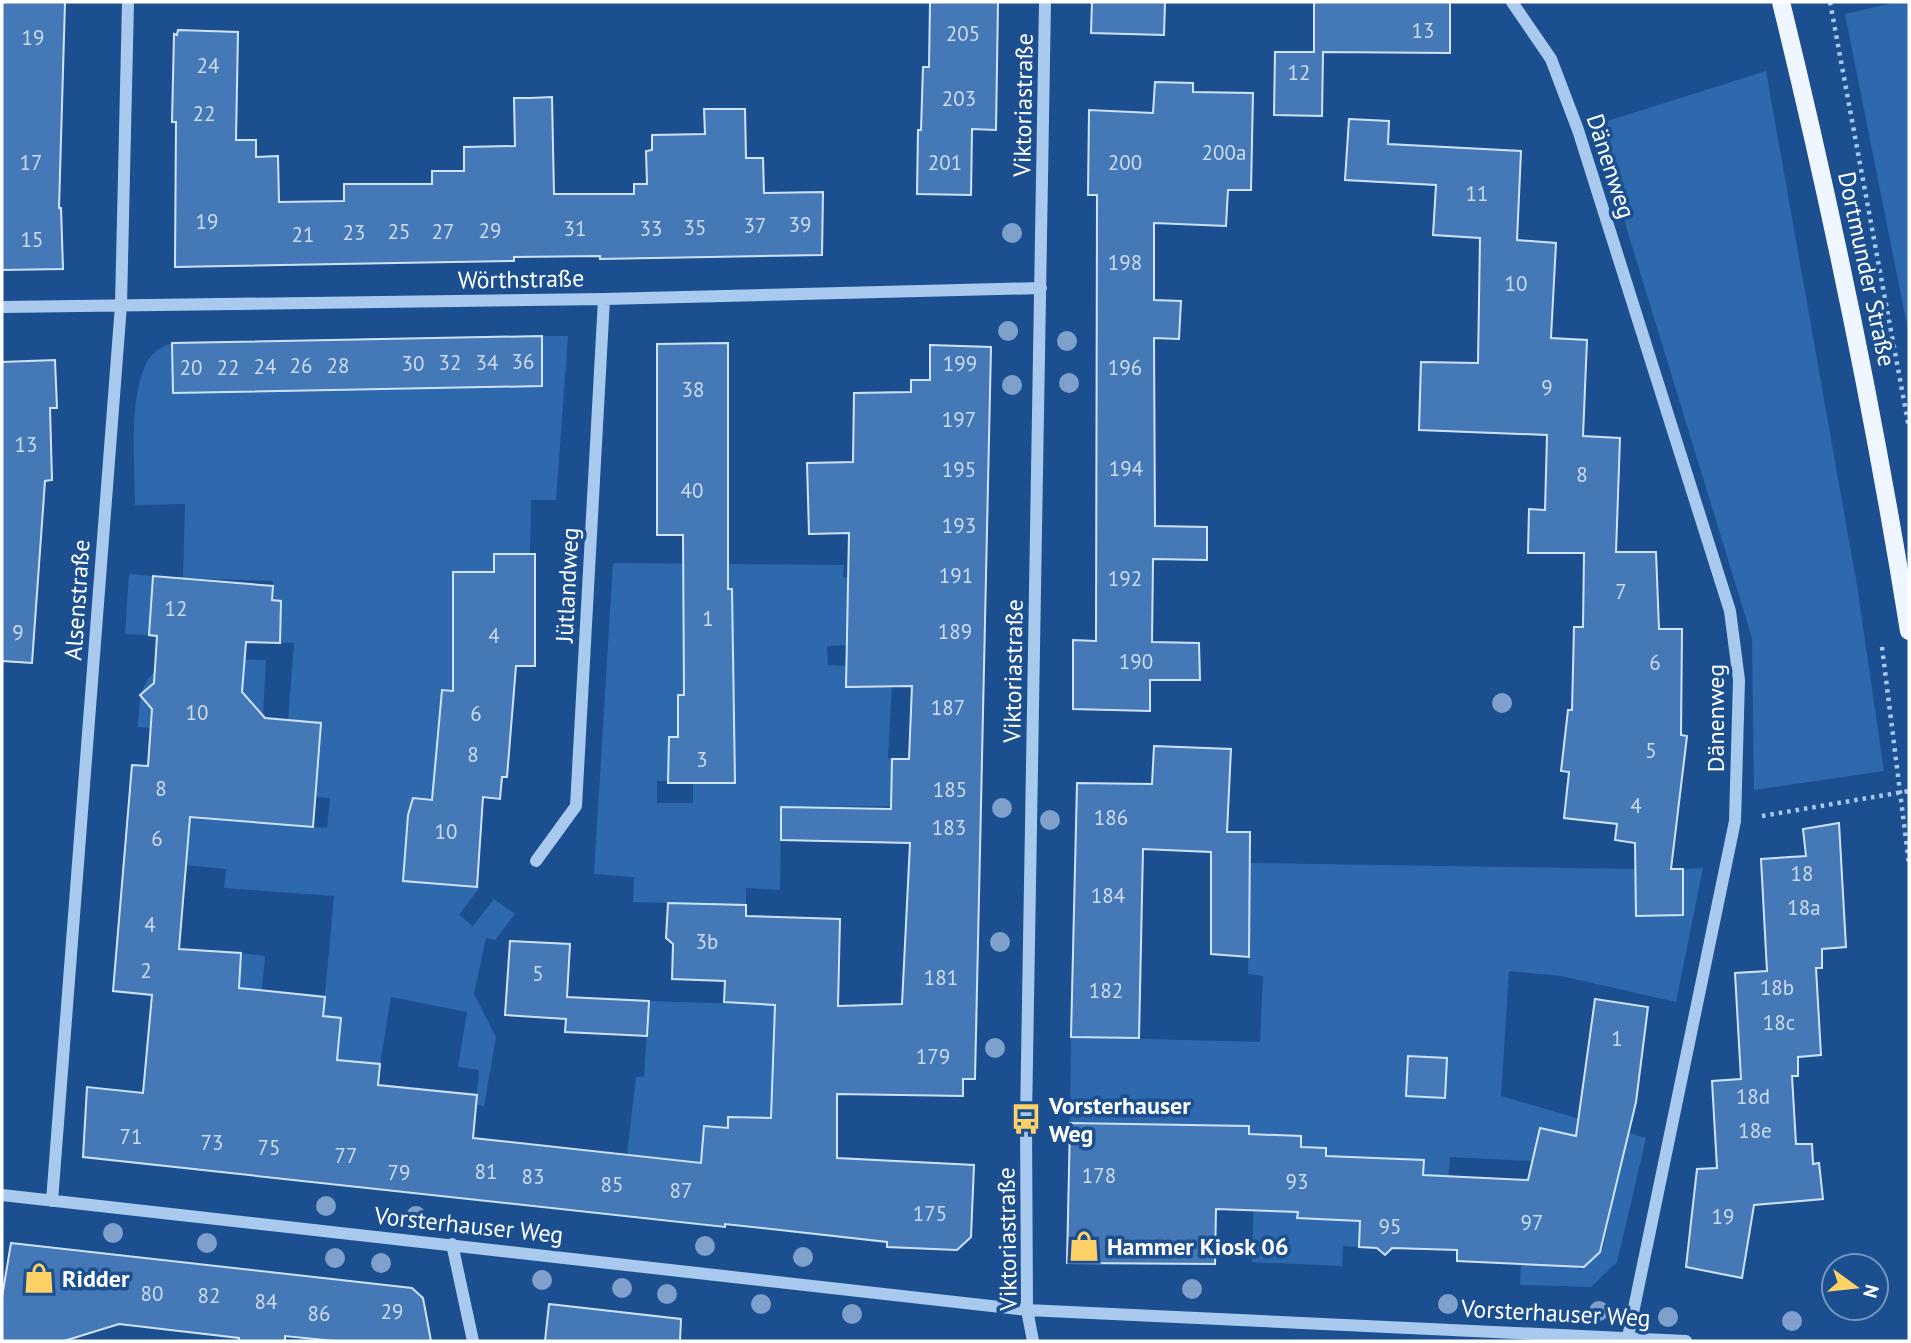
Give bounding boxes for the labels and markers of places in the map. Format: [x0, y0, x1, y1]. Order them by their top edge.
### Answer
place label: Vorsterhauser Weg [1048, 1090, 1191, 1149]
bus stop icon: Vorsterhauser Weg [1009, 1102, 1043, 1136]
shop icon: Hammer Kiosk 06 [1067, 1229, 1101, 1263]
place label: Hammer Kiosk 06 [1107, 1231, 1289, 1262]
shop icon: Ridder [22, 1261, 56, 1295]
place label: Ridder [62, 1263, 130, 1294]

